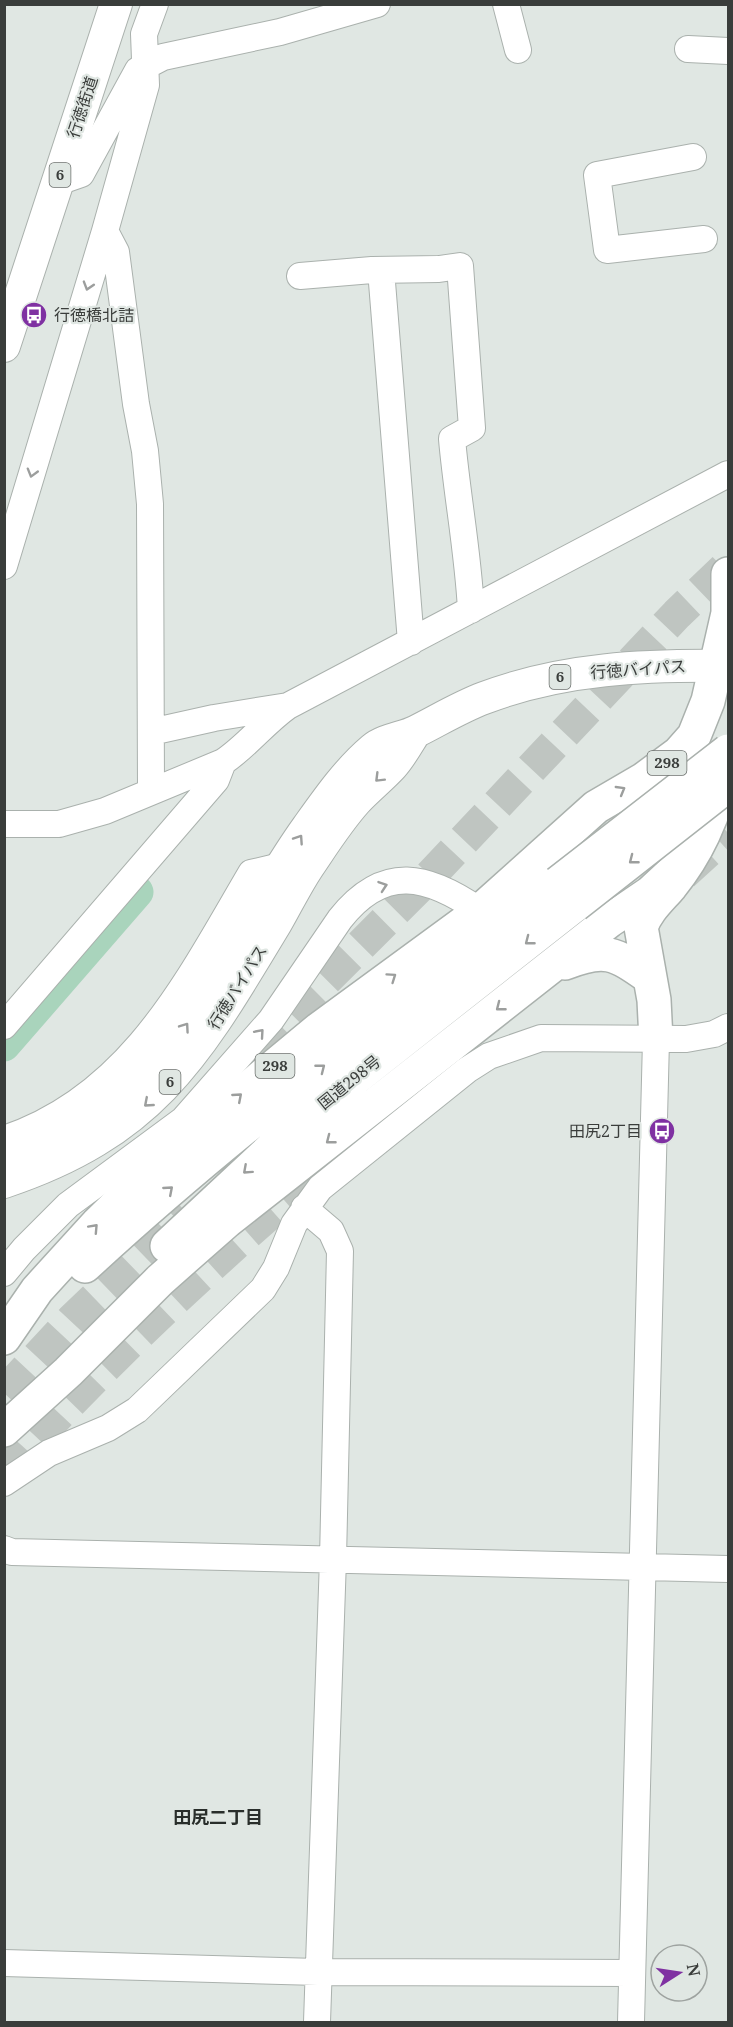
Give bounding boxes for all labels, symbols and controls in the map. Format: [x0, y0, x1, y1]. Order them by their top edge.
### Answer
street label: 行徳街道 [62, 73, 102, 141]
road number: 6 [50, 163, 70, 187]
one-way arrow [82, 280, 95, 291]
bus stop icon: 行徳橋北詰 [19, 300, 49, 330]
place label: 行徳橋北詰 [54, 304, 134, 326]
one-way arrow [27, 467, 39, 478]
street label: 行徳バイパス [590, 655, 686, 683]
road number: 6 [550, 665, 570, 689]
road number: 298 [648, 751, 686, 775]
one-way arrow [376, 771, 387, 782]
one-way arrow [615, 786, 626, 797]
one-way arrow [292, 835, 303, 846]
one-way arrow [628, 853, 639, 864]
one-way arrow [377, 880, 388, 893]
one-way arrow [525, 933, 536, 944]
street label: 行徳バイパス [202, 941, 272, 1033]
one-way arrow [385, 973, 396, 984]
one-way arrow [496, 999, 507, 1010]
one-way arrow [178, 1022, 189, 1033]
one-way arrow [253, 1029, 264, 1040]
street label: 国道298号 [313, 1050, 385, 1114]
road number: 298 [256, 1054, 294, 1078]
one-way arrow [314, 1064, 325, 1075]
road number: 6 [160, 1070, 180, 1094]
one-way arrow [232, 1093, 242, 1104]
one-way arrow [144, 1096, 155, 1107]
bus stop icon: 田尻2丁目 [647, 1116, 677, 1146]
place label: 田尻2丁目 [569, 1120, 642, 1142]
one-way arrow [326, 1132, 337, 1143]
one-way arrow [244, 1163, 254, 1174]
one-way arrow [162, 1187, 173, 1198]
one-way arrow [87, 1224, 98, 1234]
district label: 田尻二丁目 [173, 1805, 263, 1829]
north arrow [649, 1943, 709, 2003]
text: N [682, 1961, 706, 1979]

